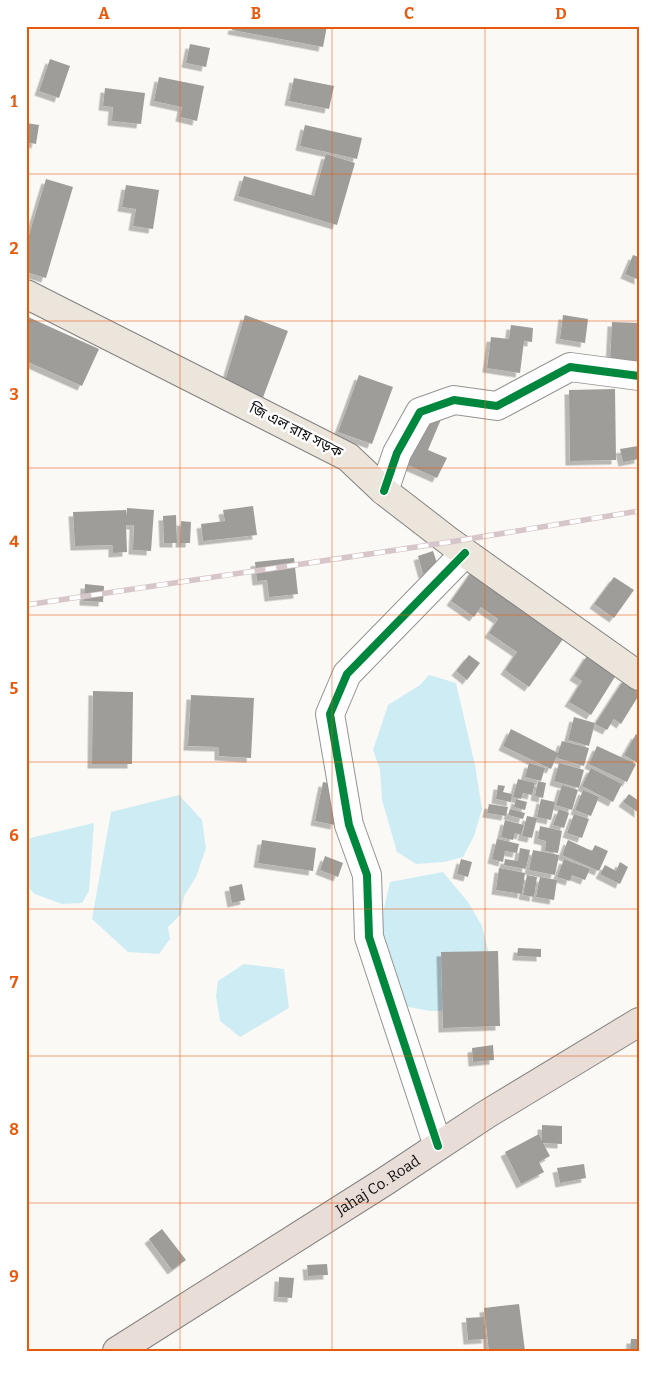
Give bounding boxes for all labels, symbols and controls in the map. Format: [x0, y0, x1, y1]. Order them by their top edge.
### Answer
text: A [98, 4, 110, 23]
text: B [251, 4, 261, 23]
text: C [404, 4, 414, 23]
text: D [555, 4, 567, 23]
text: 1 [11, 92, 18, 111]
text: 2 [9, 239, 19, 258]
text: 3 [9, 385, 19, 404]
street label: জি এল রায় সড়ক [245, 398, 346, 462]
text: 4 [9, 532, 19, 551]
text: 5 [10, 679, 19, 698]
text: 6 [9, 826, 19, 845]
text: 7 [10, 973, 19, 992]
text: 8 [9, 1120, 19, 1139]
street label: Jahaj Co. Road [332, 1152, 424, 1220]
text: 9 [9, 1267, 19, 1286]

